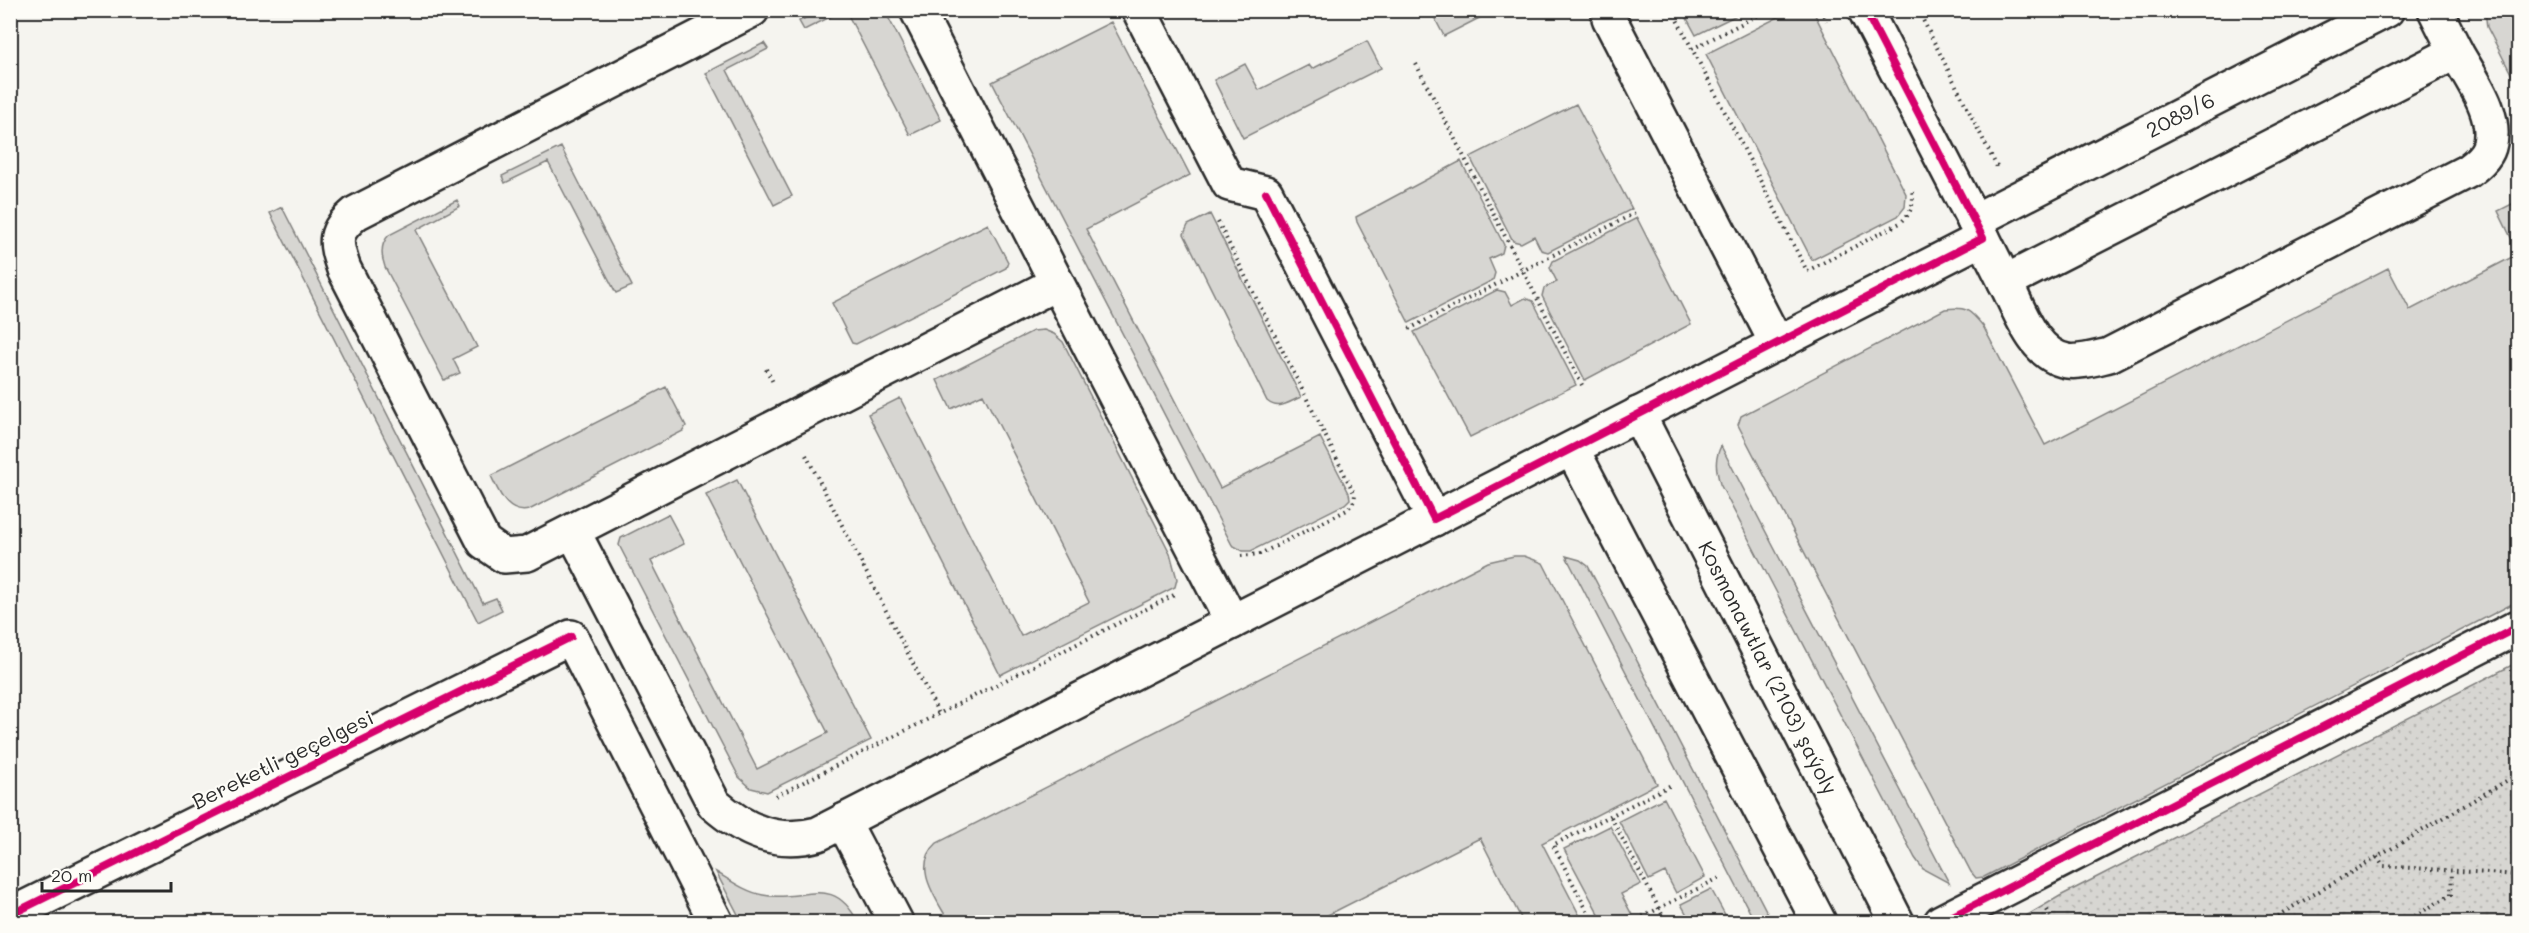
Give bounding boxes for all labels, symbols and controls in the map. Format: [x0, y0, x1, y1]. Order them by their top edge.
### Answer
street label: 2089/6 [2141, 85, 2219, 143]
street label: Kosmonawtlar (2103) şaýoly [1693, 536, 1845, 798]
street label: Bereketli geçelgesi [187, 703, 378, 814]
scale bar [42, 855, 171, 893]
text: 20 m [51, 863, 92, 887]

